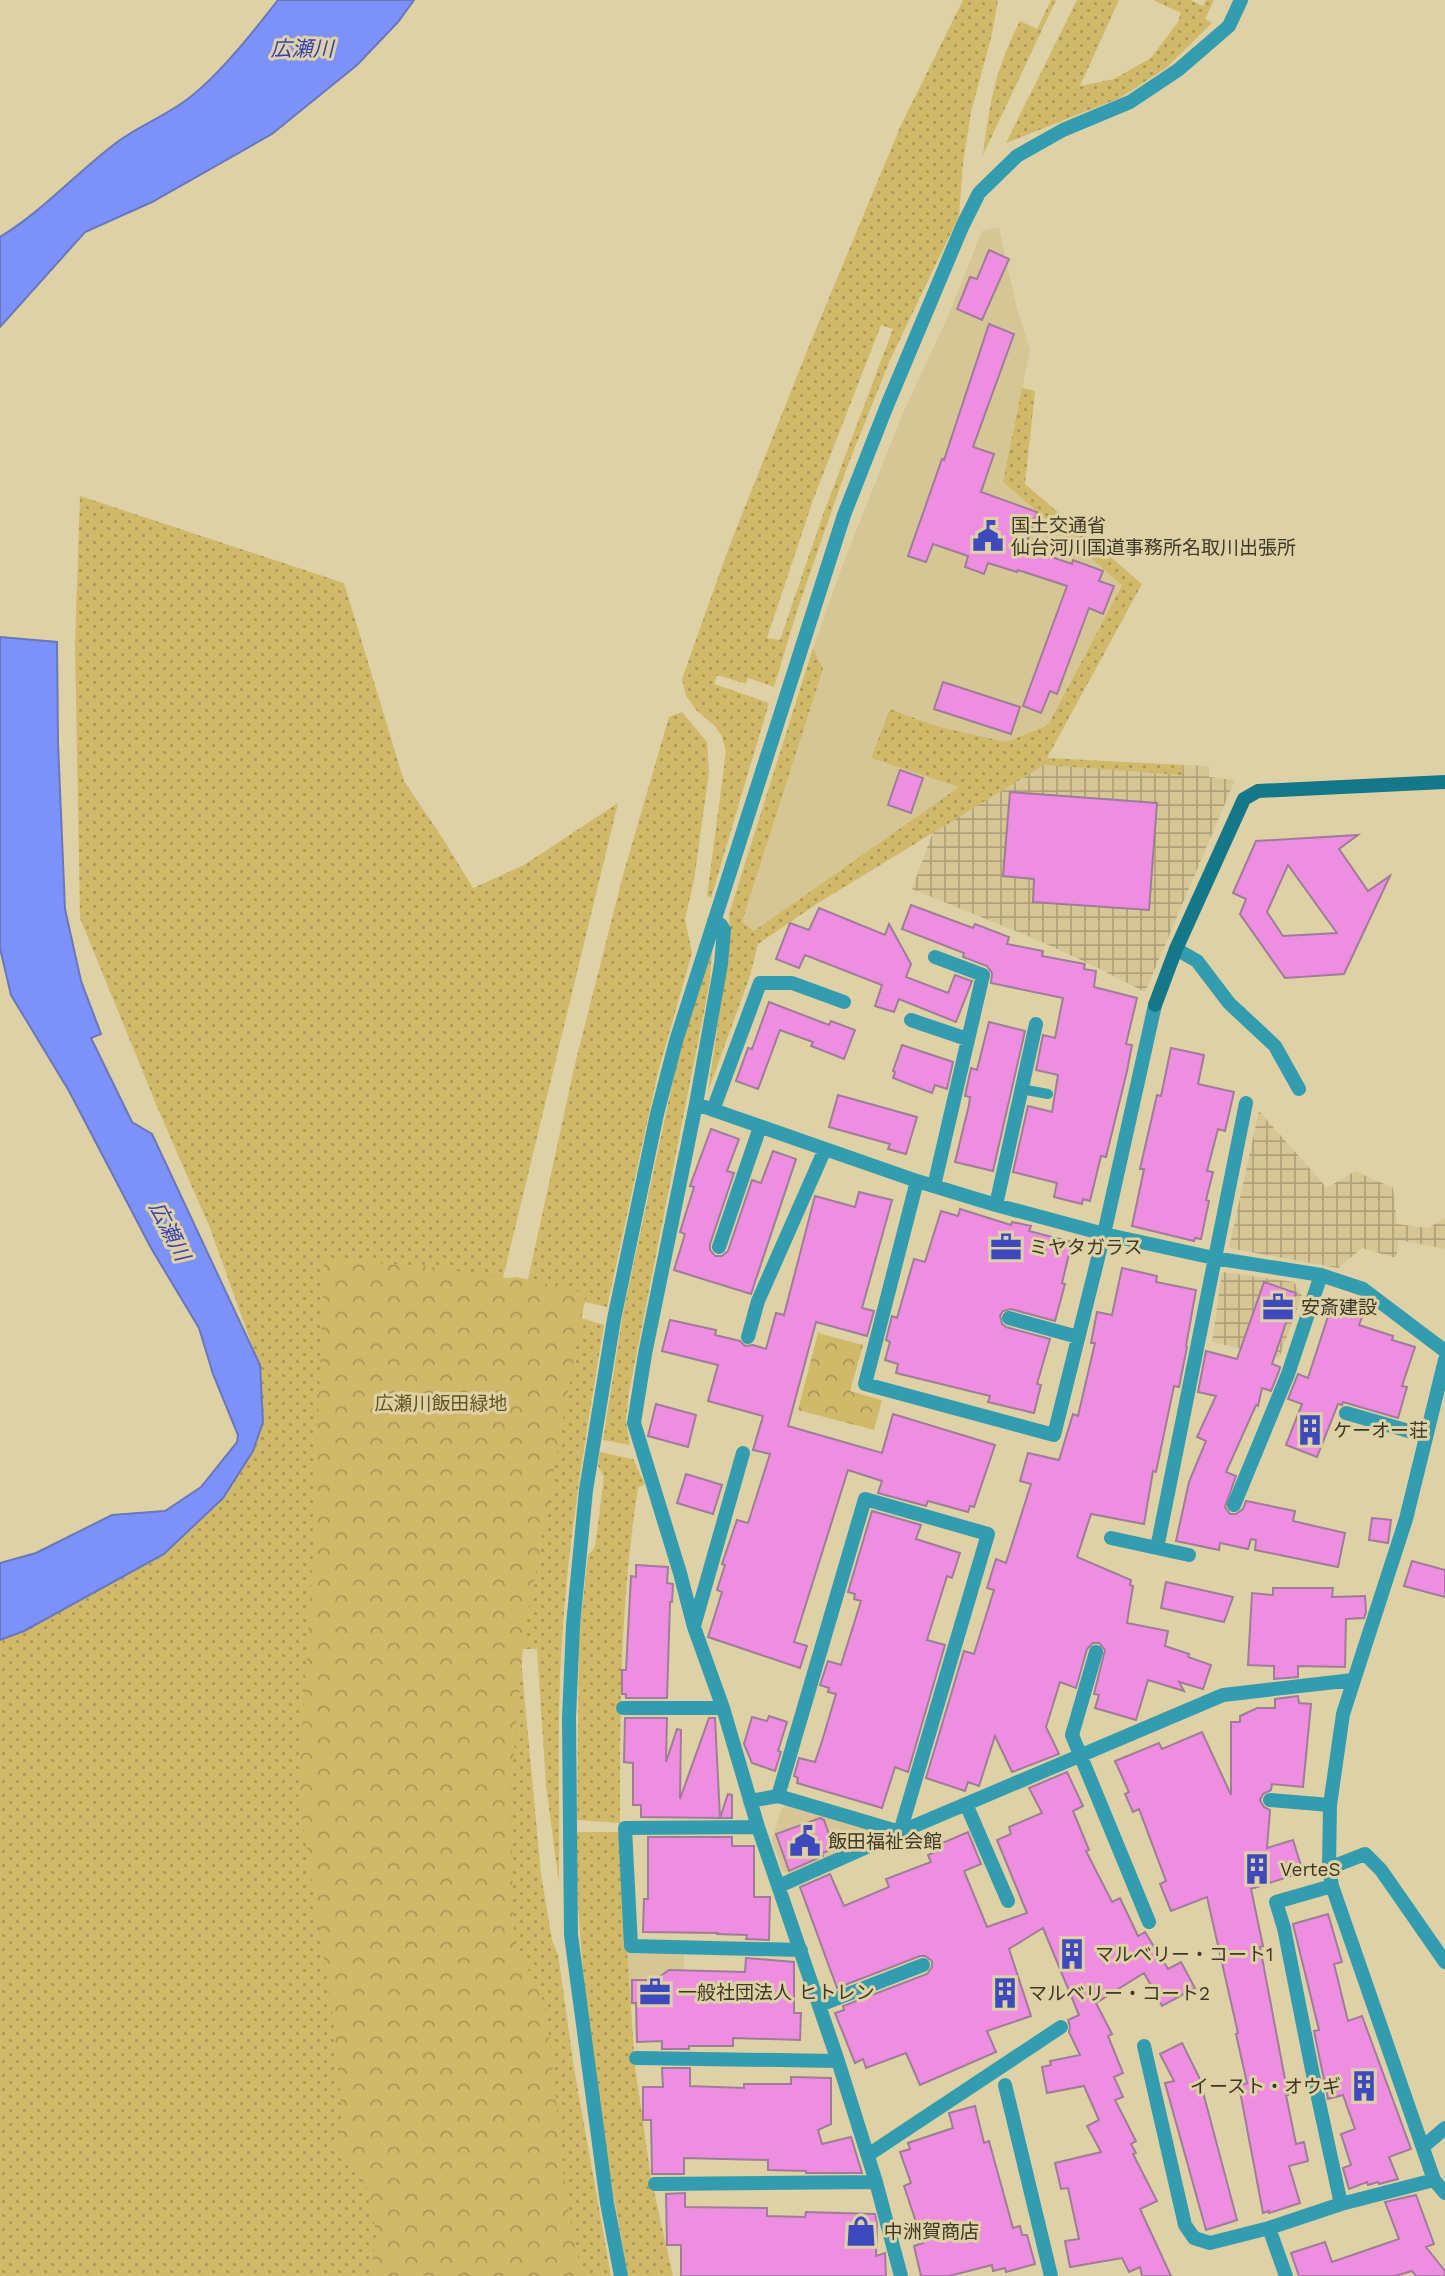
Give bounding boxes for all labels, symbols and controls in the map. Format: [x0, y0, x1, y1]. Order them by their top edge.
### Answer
water label: 広瀬川 [271, 36, 335, 61]
place label: 国土交通省 仙台河川国道事務所名取川出張所 [1011, 514, 1296, 559]
public building icon: 国土交通省 仙台河川国道事務所名取川出張所 [971, 519, 1005, 553]
water label: 広瀬川 [145, 1197, 196, 1267]
office icon: ミヤタガラス [989, 1230, 1023, 1264]
place label: ミヤタガラス [1029, 1236, 1143, 1259]
office icon: 安斎建設 [1261, 1290, 1295, 1324]
place label: 安斎建設 [1301, 1296, 1377, 1319]
park label: 広瀬川飯田緑地 [374, 1392, 508, 1415]
building icon: ケーオー荘 [1293, 1413, 1327, 1447]
place label: ケーオー荘 [1333, 1419, 1428, 1442]
public building icon: 飯田福祉会館 [788, 1824, 822, 1858]
place label: 飯田福祉会館 [828, 1830, 942, 1853]
building icon: VerteS [1240, 1852, 1274, 1886]
place label: VerteS [1280, 1858, 1341, 1881]
building icon: マルベリー・コート1 [1055, 1937, 1089, 1971]
place label: マルベリー・コート1 [1095, 1943, 1273, 1966]
office icon: 一般社団法人 ヒトレン [638, 1975, 672, 2009]
building icon: マルベリー・コート2 [988, 1976, 1022, 2010]
place label: 一般社団法人 ヒトレン [678, 1981, 874, 2004]
place label: マルベリー・コート2 [1028, 1982, 1210, 2005]
building icon: イースト・オウギ [1347, 2069, 1381, 2103]
place label: イースト・オウギ [1190, 2075, 1341, 2098]
shop icon: 中洲賀商店 [844, 2214, 878, 2248]
place label: 中洲賀商店 [884, 2220, 979, 2243]

